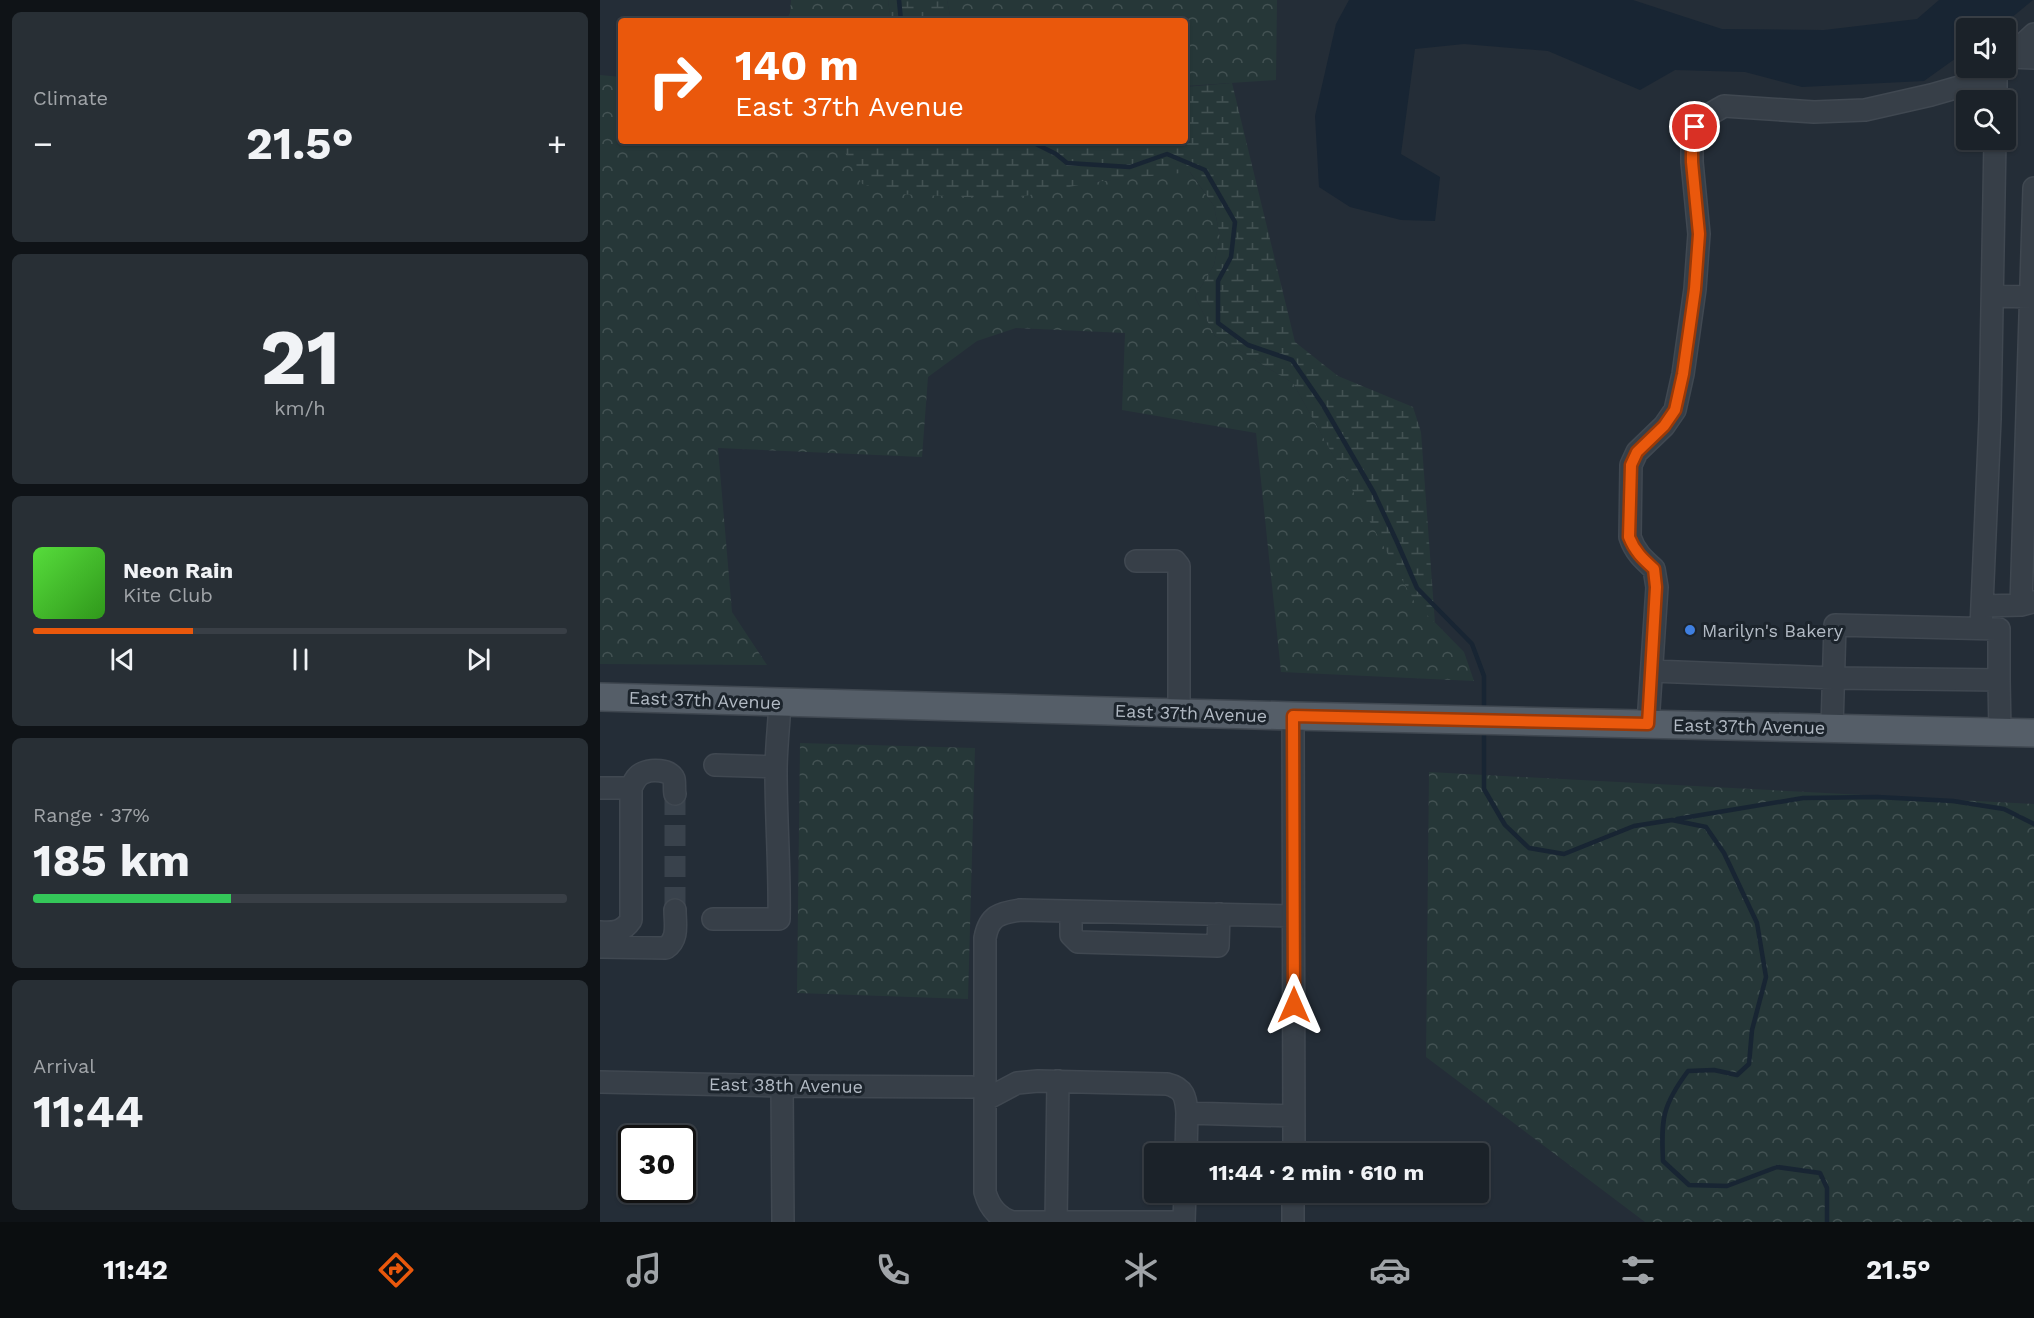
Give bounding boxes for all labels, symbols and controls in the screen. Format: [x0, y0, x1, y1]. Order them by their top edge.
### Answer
map controls [1956, 18, 2016, 150]
button: sound [1956, 18, 2016, 78]
text: 140 m [735, 41, 859, 90]
icon: right [636, 42, 714, 120]
text: Climate [33, 86, 108, 110]
button: search [1956, 90, 2016, 150]
text: East 37th Avenue [735, 91, 964, 123]
pin [1669, 101, 1720, 152]
icon: arrive [1678, 110, 1711, 143]
text: 21.5° [246, 117, 354, 170]
text: − [33, 124, 53, 163]
text: + [547, 124, 567, 163]
text: 21 [260, 311, 340, 403]
text: km/h [274, 396, 326, 420]
text: Neon Rain [123, 558, 233, 583]
text: Kite Club [123, 583, 213, 607]
place label: Marilyn's Bakery [1702, 620, 1844, 641]
marker: Marilyn's Bakery [1683, 623, 1697, 637]
icon: previous [106, 643, 139, 676]
icon: pause [284, 643, 317, 676]
icon: next [462, 643, 495, 676]
street label: East 37th Avenue [628, 687, 782, 713]
street label: East 37th Avenue [1114, 700, 1268, 726]
street label: East 37th Avenue [1673, 714, 1825, 738]
text: Range · 37% [33, 803, 150, 827]
text: 185 km [33, 834, 190, 887]
position arrow [1262, 973, 1326, 1037]
text: Arrival [33, 1054, 95, 1078]
street label: East 38th Avenue [709, 1073, 863, 1097]
text: 11:44 [33, 1085, 144, 1138]
speed limit sign: 30 [618, 1125, 696, 1203]
text: 11:44 · 2 min · 610 m [1209, 1160, 1424, 1185]
icon: directions [375, 1249, 417, 1291]
icon: music [623, 1249, 665, 1291]
icon: phone [872, 1249, 914, 1291]
icon: climate [1120, 1249, 1162, 1291]
icon: car [1369, 1249, 1411, 1291]
icon: filters [1617, 1249, 1659, 1291]
text: 11:42 [103, 1254, 168, 1286]
text: 21.5° [1866, 1254, 1931, 1286]

